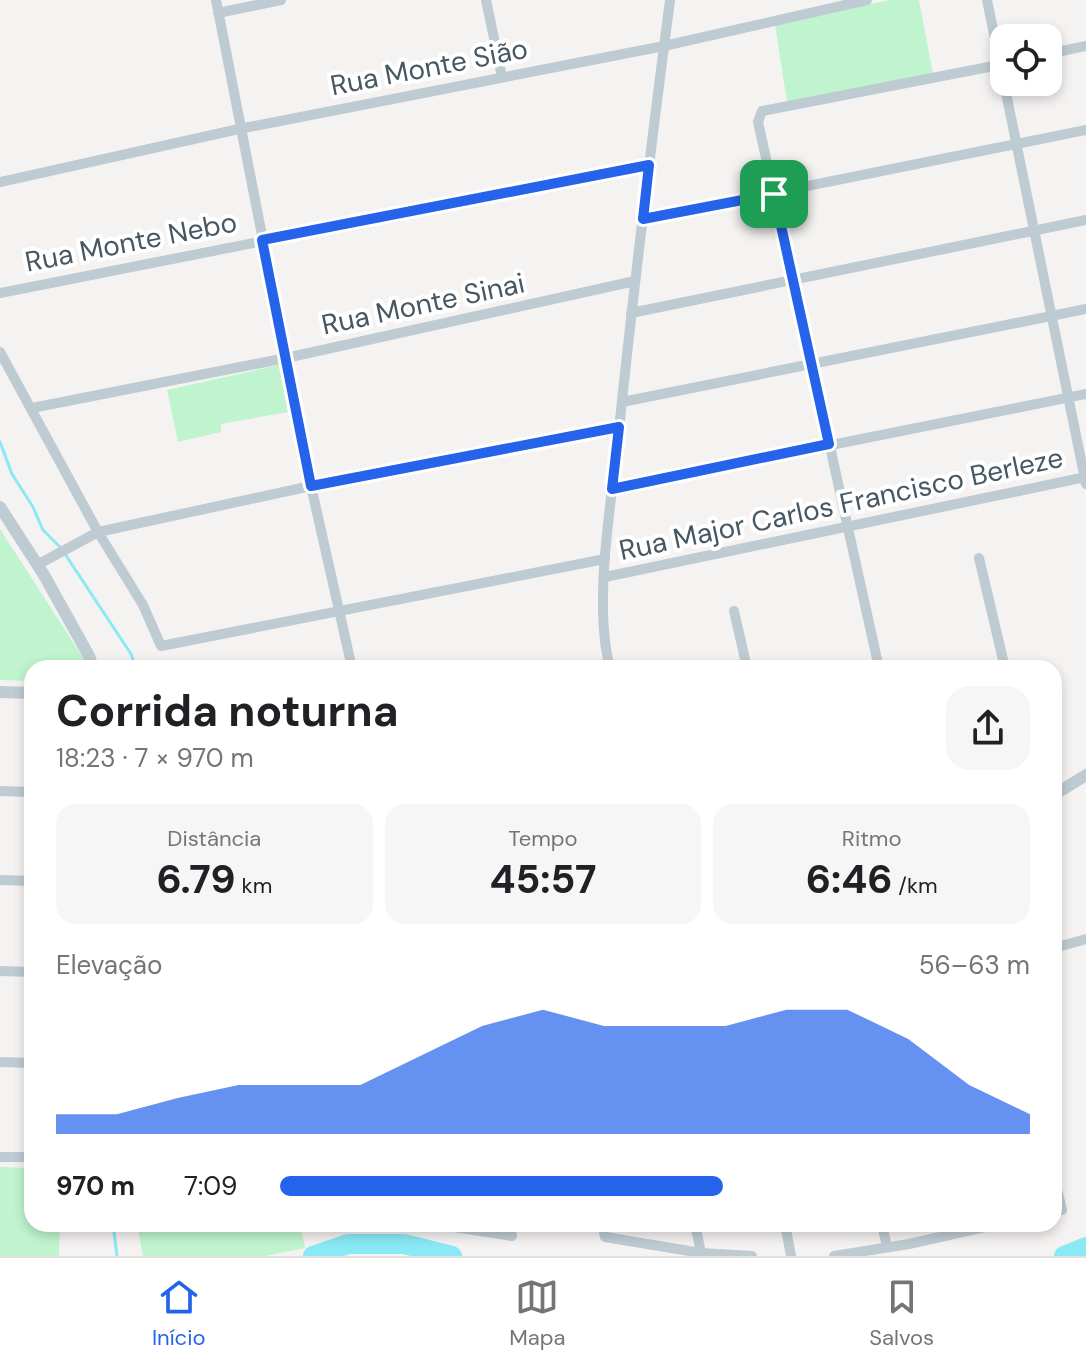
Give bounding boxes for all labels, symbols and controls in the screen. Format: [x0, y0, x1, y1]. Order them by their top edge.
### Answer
map controls [990, 24, 1062, 96]
button: locate [990, 24, 1062, 96]
street label: Rua Monte Sião [327, 30, 531, 104]
pin [740, 160, 808, 228]
icon: arrive [752, 172, 796, 216]
street label: Rua Monte Nebo [22, 203, 240, 281]
street label: Rua Monte Sinai [318, 264, 528, 344]
street label: Rua Major Carlos Francisco Berleze [616, 439, 1066, 569]
text: Corrida noturna [56, 682, 399, 740]
button: share [946, 686, 1030, 770]
text: 18:23 · 7 × 970 m [56, 741, 254, 775]
text: Distância [167, 824, 261, 853]
text: Tempo [508, 824, 578, 853]
text: Ritmo [842, 824, 901, 853]
text: 6.79 [156, 853, 236, 905]
text: 45:57 [489, 853, 597, 905]
text: 6:46 [806, 853, 893, 905]
text: km [236, 871, 272, 900]
text: /km [893, 871, 938, 900]
text: Elevação [56, 948, 162, 982]
text: 56–63 m [919, 948, 1030, 982]
text: 970 m [56, 1169, 135, 1203]
text: 7:09 [184, 1169, 237, 1203]
tab: Início [152, 1275, 205, 1352]
tab: Mapa [509, 1275, 566, 1352]
tab: Salvos [869, 1275, 934, 1352]

